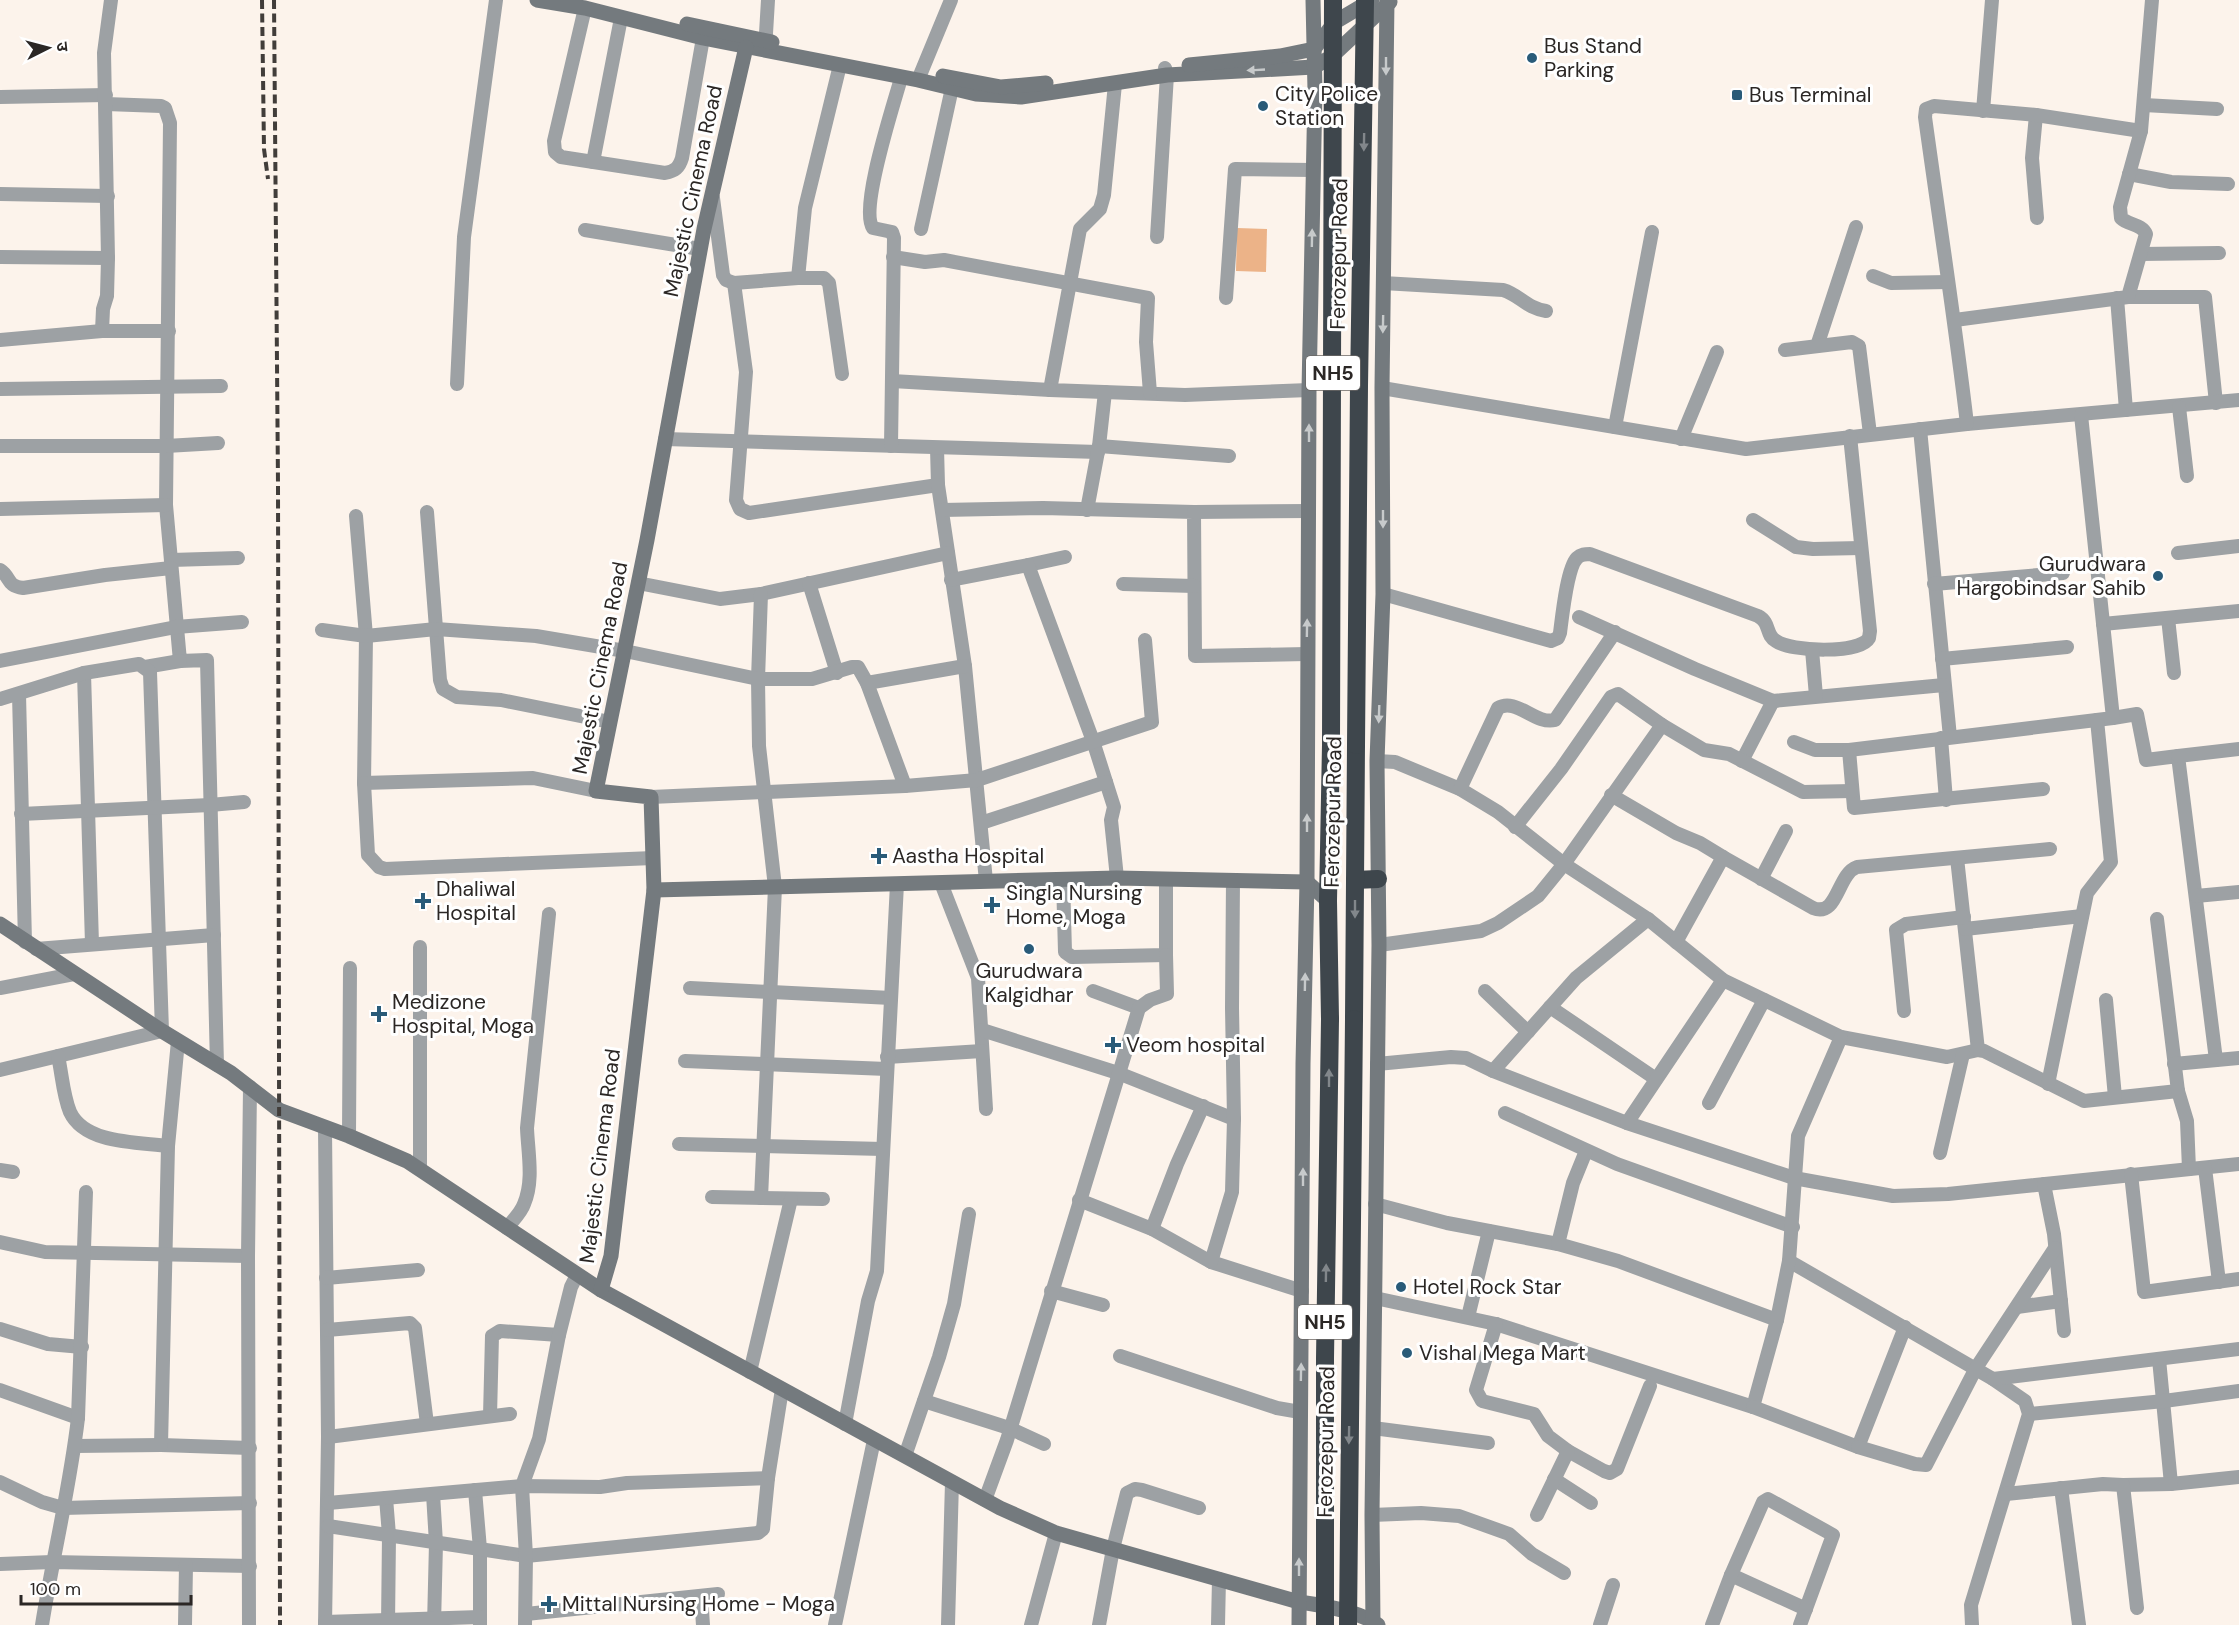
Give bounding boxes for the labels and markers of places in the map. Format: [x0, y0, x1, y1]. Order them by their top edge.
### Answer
place label: Bus Stand Parking [1544, 32, 1642, 84]
marker: Bus Stand Parking [1525, 51, 1539, 65]
place label: City Police Station [1275, 80, 1378, 132]
place label: Bus Terminal [1749, 81, 1871, 109]
marker: Bus Terminal [1730, 88, 1744, 102]
marker: City Police Station [1256, 99, 1270, 113]
place label: Gurudwara Hargobindsar Sahib [1956, 550, 2146, 602]
marker: Gurudwara Hargobindsar Sahib [2151, 569, 2165, 583]
place label: Aastha Hospital [892, 842, 1044, 870]
marker: Aastha Hospital [870, 847, 888, 865]
place label: Dhaliwal Hospital [436, 875, 516, 927]
place label: Singla Nursing Home, Moga [1006, 879, 1143, 931]
marker: Dhaliwal Hospital [414, 892, 432, 910]
marker: Singla Nursing Home, Moga [983, 896, 1001, 914]
marker: Gurudwara Kalgidhar [1022, 942, 1036, 956]
place label: Gurudwara Kalgidhar [975, 957, 1083, 1009]
place label: Medizone Hospital, Moga [392, 988, 534, 1040]
marker: Medizone Hospital, Moga [370, 1005, 388, 1023]
place label: Veom hospital [1126, 1031, 1265, 1059]
marker: Veom hospital [1104, 1036, 1122, 1054]
place label: Hotel Rock Star [1413, 1273, 1562, 1301]
marker: Hotel Rock Star [1394, 1280, 1408, 1294]
place label: Vishal Mega Mart [1419, 1339, 1586, 1367]
marker: Vishal Mega Mart [1400, 1346, 1414, 1360]
place label: Mittal Nursing Home - Moga [562, 1590, 835, 1618]
marker: Mittal Nursing Home - Moga [540, 1595, 558, 1613]

